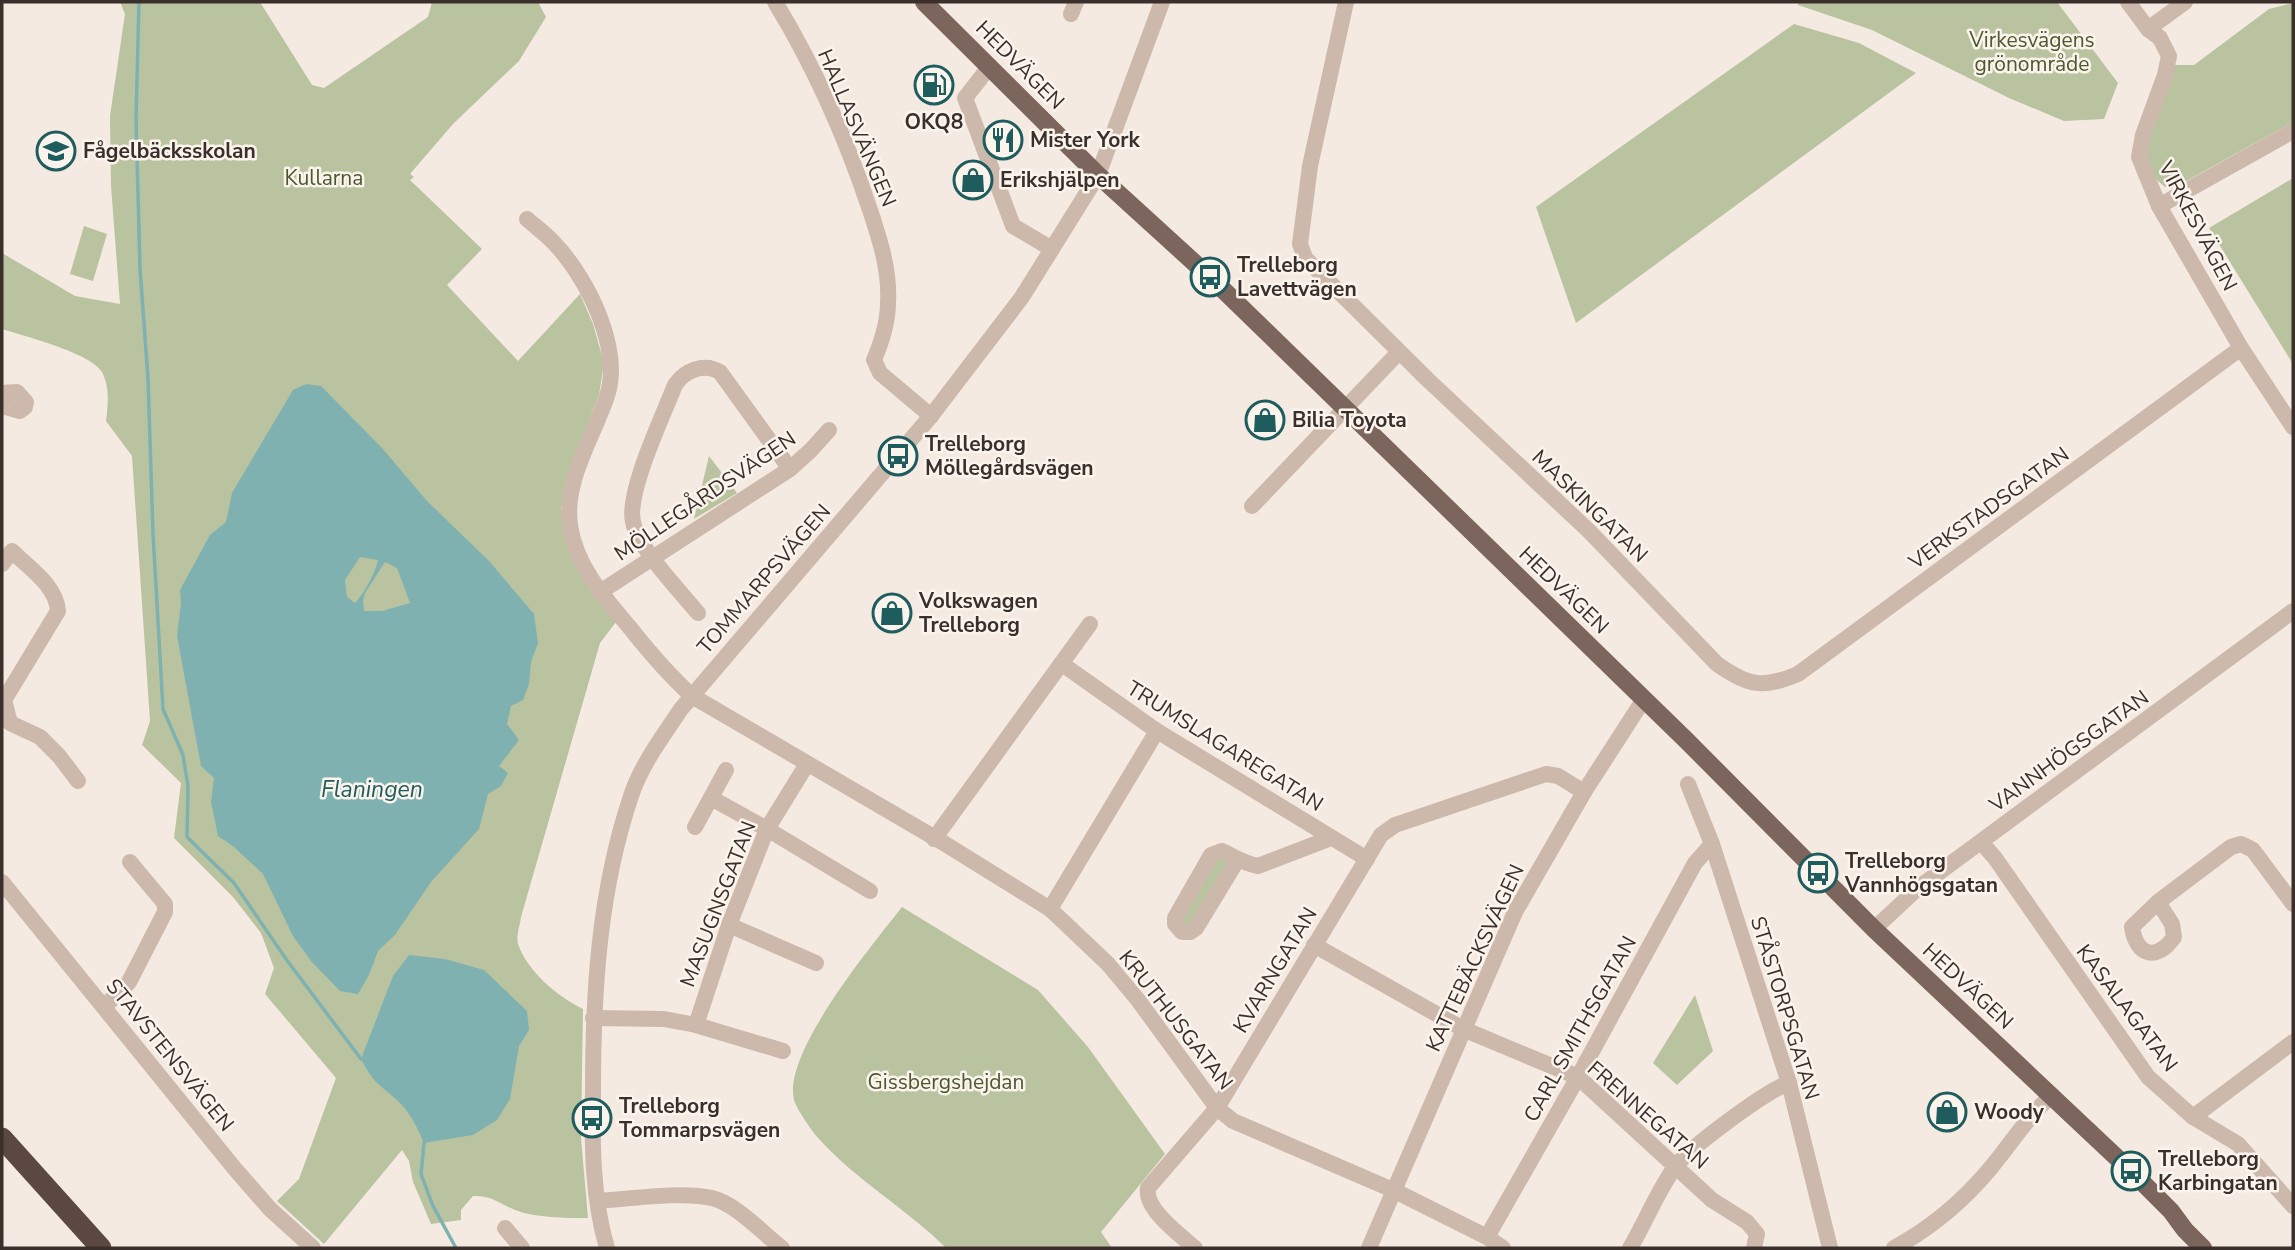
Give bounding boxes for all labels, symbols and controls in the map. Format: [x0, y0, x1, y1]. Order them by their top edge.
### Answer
street label: HEDVÄGEN [969, 14, 1071, 116]
park label: Virkesvägens grönområde [1968, 26, 2095, 78]
street label: HALLASVÄNGEN [811, 45, 903, 211]
fuel station icon: OKQ8 [913, 64, 955, 106]
place label: OKQ8 [905, 108, 963, 136]
restaurant icon: Mister York [982, 119, 1024, 161]
place label: Mister York [1030, 126, 1141, 154]
school or university icon: Fågelbäcksskolan [35, 130, 77, 172]
place label: Fågelbäcksskolan [83, 137, 256, 165]
street label: VIRKESVÄGEN [2152, 155, 2244, 296]
shop icon: Erikshjälpen [952, 159, 994, 201]
park label: Kullarna [285, 164, 363, 192]
place label: Erikshjälpen [1000, 166, 1120, 194]
place label: Trelleborg Lavettvägen [1237, 251, 1357, 303]
bus stop icon: Trelleborg Lavettvägen [1189, 256, 1231, 298]
shop icon: Bilia Toyota [1244, 399, 1286, 441]
place label: Bilia Toyota [1292, 406, 1407, 434]
street label: MÖLLEGÅRDSVÄGEN [608, 424, 801, 567]
place label: Trelleborg Möllegårdsvägen [925, 430, 1094, 482]
bus stop icon: Trelleborg Möllegårdsvägen [877, 435, 919, 477]
street label: VERKSTADSGATAN [1902, 440, 2075, 576]
street label: MASKINGATAN [1526, 444, 1654, 568]
street label: TOMMARPSVÄGEN [691, 498, 837, 660]
street label: HEDVÄGEN [1513, 540, 1615, 640]
place label: Volkswagen Trelleborg [918, 587, 1038, 639]
shop icon: Volkswagen Trelleborg [871, 592, 913, 634]
street label: TRUMSLAGAREGATAN [1122, 674, 1328, 818]
street label: VANNHÖGSGATAN [1983, 684, 2154, 819]
water label: Flaningen [321, 774, 423, 805]
street label: MASUGNSGATAN [673, 817, 763, 991]
place label: Trelleborg Vannhögsgatan [1844, 847, 1998, 899]
bus stop icon: Trelleborg Vannhögsgatan [1797, 852, 1839, 894]
street label: KATTEBÄCKSVÄGEN [1419, 860, 1531, 1056]
street label: KVARNGATAN [1226, 902, 1324, 1038]
street label: STÅSTORPSGATAN [1744, 913, 1827, 1103]
street label: CARL SMITHSGATAN [1517, 931, 1643, 1127]
street label: HEDVÄGEN [1916, 937, 2020, 1035]
street label: KASALAGATAN [2070, 939, 2184, 1077]
street label: KRUTHUSGATAN [1113, 944, 1239, 1096]
street label: STAVSTENSVÄGEN [100, 973, 240, 1137]
street label: FRENNEGATAN [1581, 1055, 1715, 1175]
park label: Gissbergshejdan [868, 1068, 1024, 1096]
shop icon: Woody [1926, 1091, 1968, 1133]
place label: Trelleborg Tommarpsvägen [619, 1092, 780, 1144]
bus stop icon: Trelleborg Tommarpsvägen [571, 1097, 613, 1139]
place label: Woody [1974, 1098, 2045, 1126]
place label: Trelleborg Karbingatan [2158, 1145, 2278, 1197]
bus stop icon: Trelleborg Karbingatan [2110, 1150, 2152, 1192]

